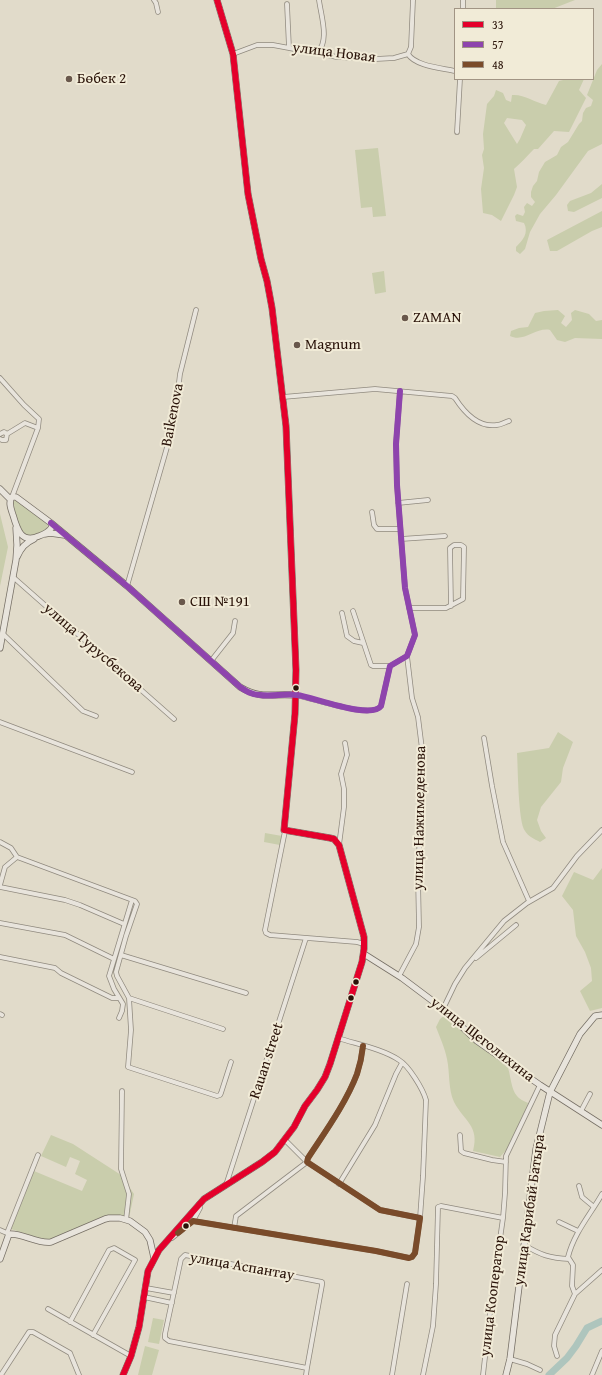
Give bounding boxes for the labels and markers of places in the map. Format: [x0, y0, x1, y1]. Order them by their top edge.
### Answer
place label: Бөбек 2 [77, 70, 126, 88]
marker: Бөбек 2 [64, 74, 74, 84]
place label: ZAMAN [413, 309, 461, 327]
marker: ZAMAN [400, 313, 410, 323]
place label: Magnum [305, 336, 361, 354]
marker: Magnum [292, 340, 302, 350]
place label: СШ №191 [190, 593, 250, 611]
marker: СШ №191 [177, 597, 187, 607]
unlabelled marker [291, 683, 301, 693]
unlabelled marker [351, 977, 361, 987]
unlabelled marker [346, 993, 356, 1003]
unlabelled marker [181, 1221, 191, 1231]

